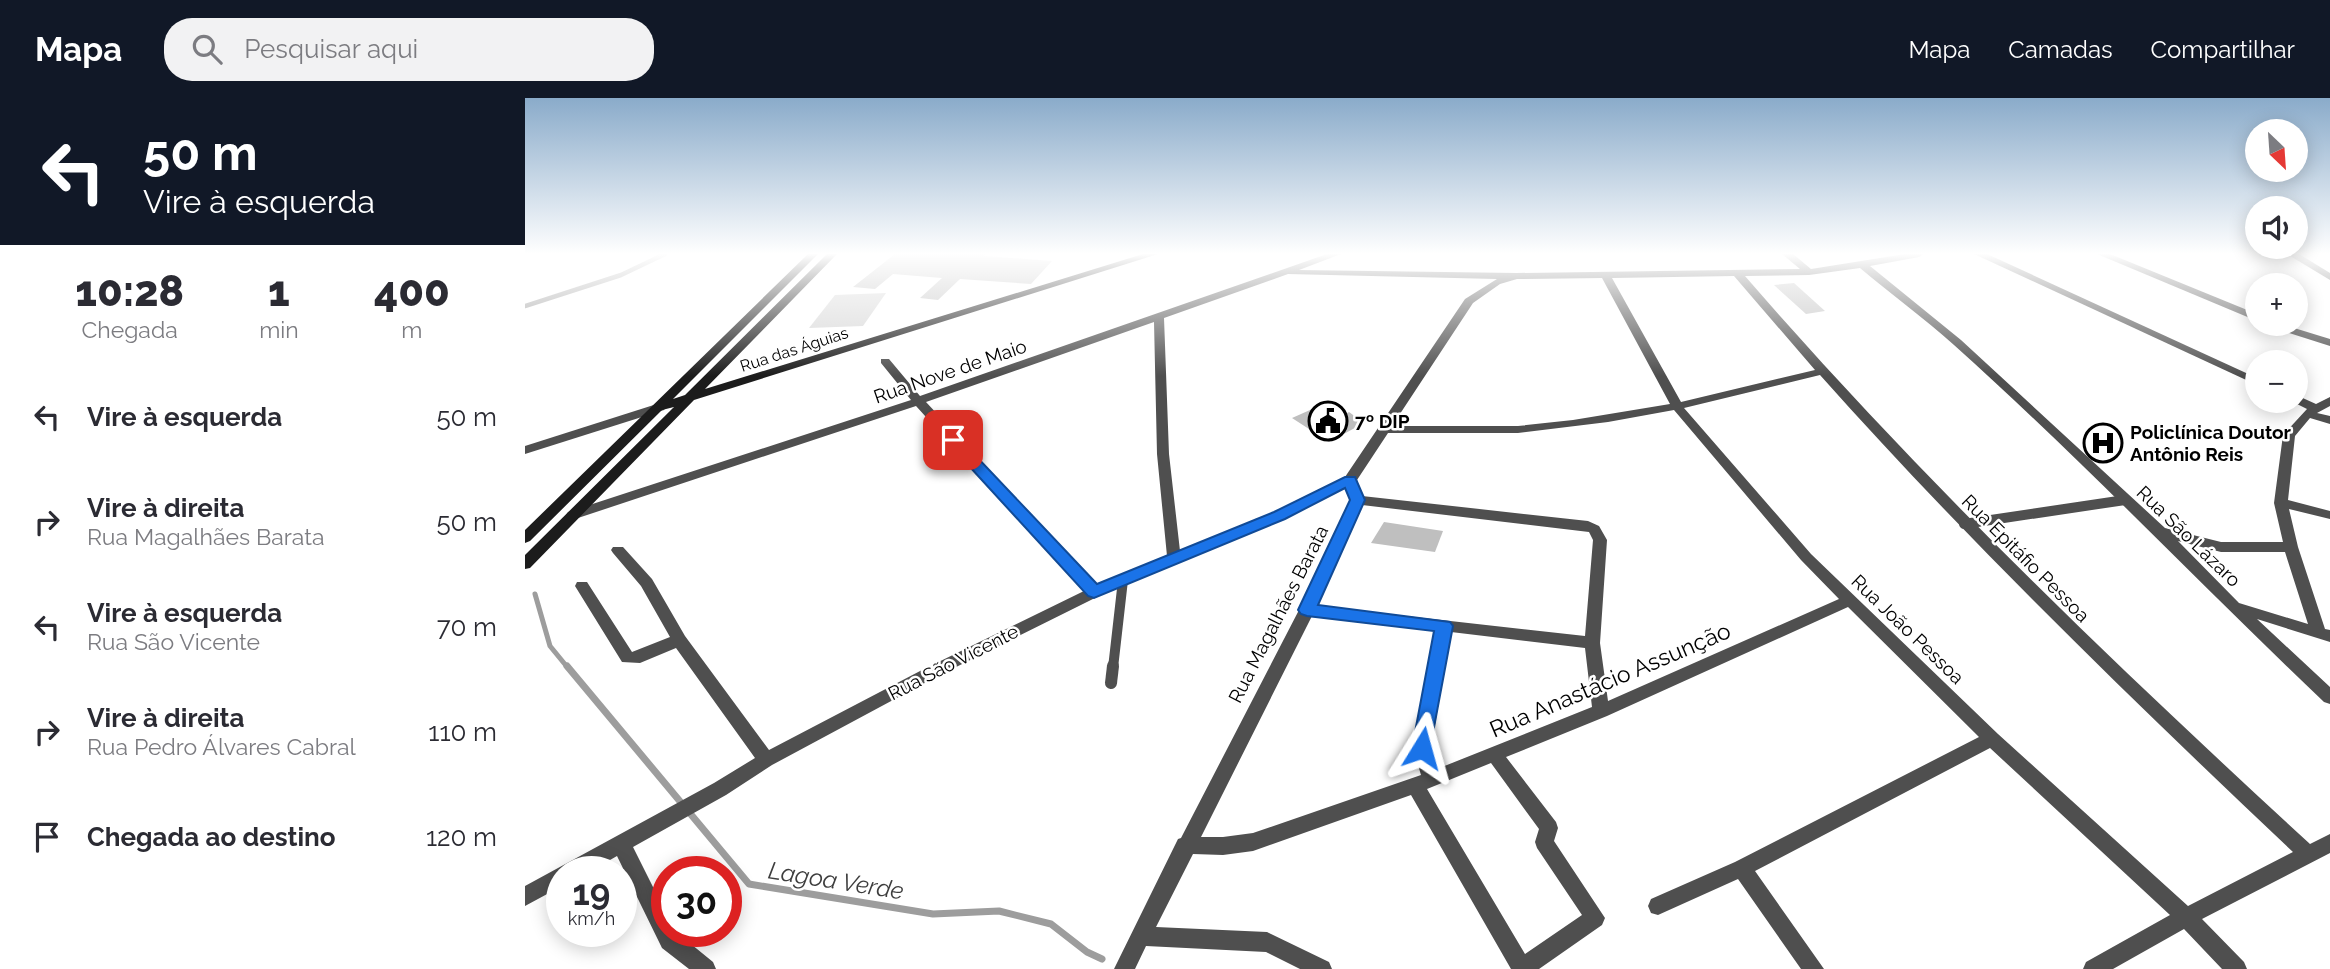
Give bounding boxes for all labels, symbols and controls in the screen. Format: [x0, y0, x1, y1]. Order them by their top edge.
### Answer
search box [164, 18, 654, 81]
text: Mapa [35, 30, 122, 69]
icon: search [188, 30, 226, 68]
text: Pesquisar aqui [244, 34, 418, 64]
text: Mapa [1908, 35, 1970, 64]
text: Camadas [2008, 35, 2113, 64]
text: Compartilhar [2151, 35, 2295, 64]
north arrow [2245, 119, 2308, 182]
map controls [2245, 119, 2308, 413]
text: 50 m [143, 124, 258, 181]
icon: left [28, 126, 119, 217]
text: Vire à esquerda [143, 183, 375, 220]
button: sound [2245, 196, 2308, 259]
text: 10:28 [75, 267, 184, 316]
text: 1 [268, 267, 290, 316]
text: 400 [374, 267, 450, 316]
button: + [2245, 273, 2308, 336]
text: Chegada [81, 316, 178, 343]
text: min [259, 316, 299, 343]
text: m [401, 316, 422, 343]
street label: Rua das Águias [737, 322, 851, 376]
street label: Rua Nove de Maio [871, 335, 1029, 407]
button: − [2245, 350, 2308, 413]
icon: left [28, 398, 66, 436]
public building icon: 7º DIP [1307, 400, 1349, 442]
text: Vire à esquerda [87, 402, 282, 432]
text: 50 m [436, 402, 497, 432]
pin [923, 410, 983, 470]
place label: 7º DIP [1355, 410, 1410, 432]
icon: arrive [934, 421, 972, 459]
place label: Policlínica Doutor Antônio Reis [2130, 421, 2292, 465]
hospital icon: Policlínica Doutor Antônio Reis [2082, 422, 2124, 464]
street label: Rua São Lázaro [2133, 481, 2245, 591]
street label: Rua Epitáfio Pessoa [1958, 490, 2094, 626]
text: Vire à direita [87, 493, 244, 523]
icon: right [28, 503, 66, 541]
text: 50 m [436, 507, 497, 537]
street label: Rua Magalhães Barata [1224, 522, 1332, 706]
text: Rua Magalhães Barata [87, 523, 324, 550]
street label: Rua João Pessoa [1847, 570, 1969, 688]
text: Vire à esquerda [87, 598, 282, 628]
icon: left [28, 608, 66, 646]
text: 70 m [437, 612, 497, 642]
street label: Rua Anastácio Assunção [1485, 617, 1734, 743]
street label: Rua São Vicente [884, 620, 1022, 704]
text: Rua São Vicente [87, 628, 260, 655]
text: Vire à direita [87, 703, 244, 733]
position arrow [1385, 711, 1459, 785]
icon: right [28, 713, 66, 751]
text: 110 m [428, 717, 497, 747]
text: Rua Pedro Álvares Cabral [87, 733, 356, 760]
icon: arrive [28, 818, 66, 856]
text: Chegada ao destino [87, 822, 336, 852]
text: 120 m [426, 822, 497, 852]
water label: Lagoa Verde [766, 855, 906, 906]
speed limit sign: 30 [651, 856, 742, 947]
text: 19 [573, 872, 610, 913]
text: km/h [568, 908, 615, 929]

